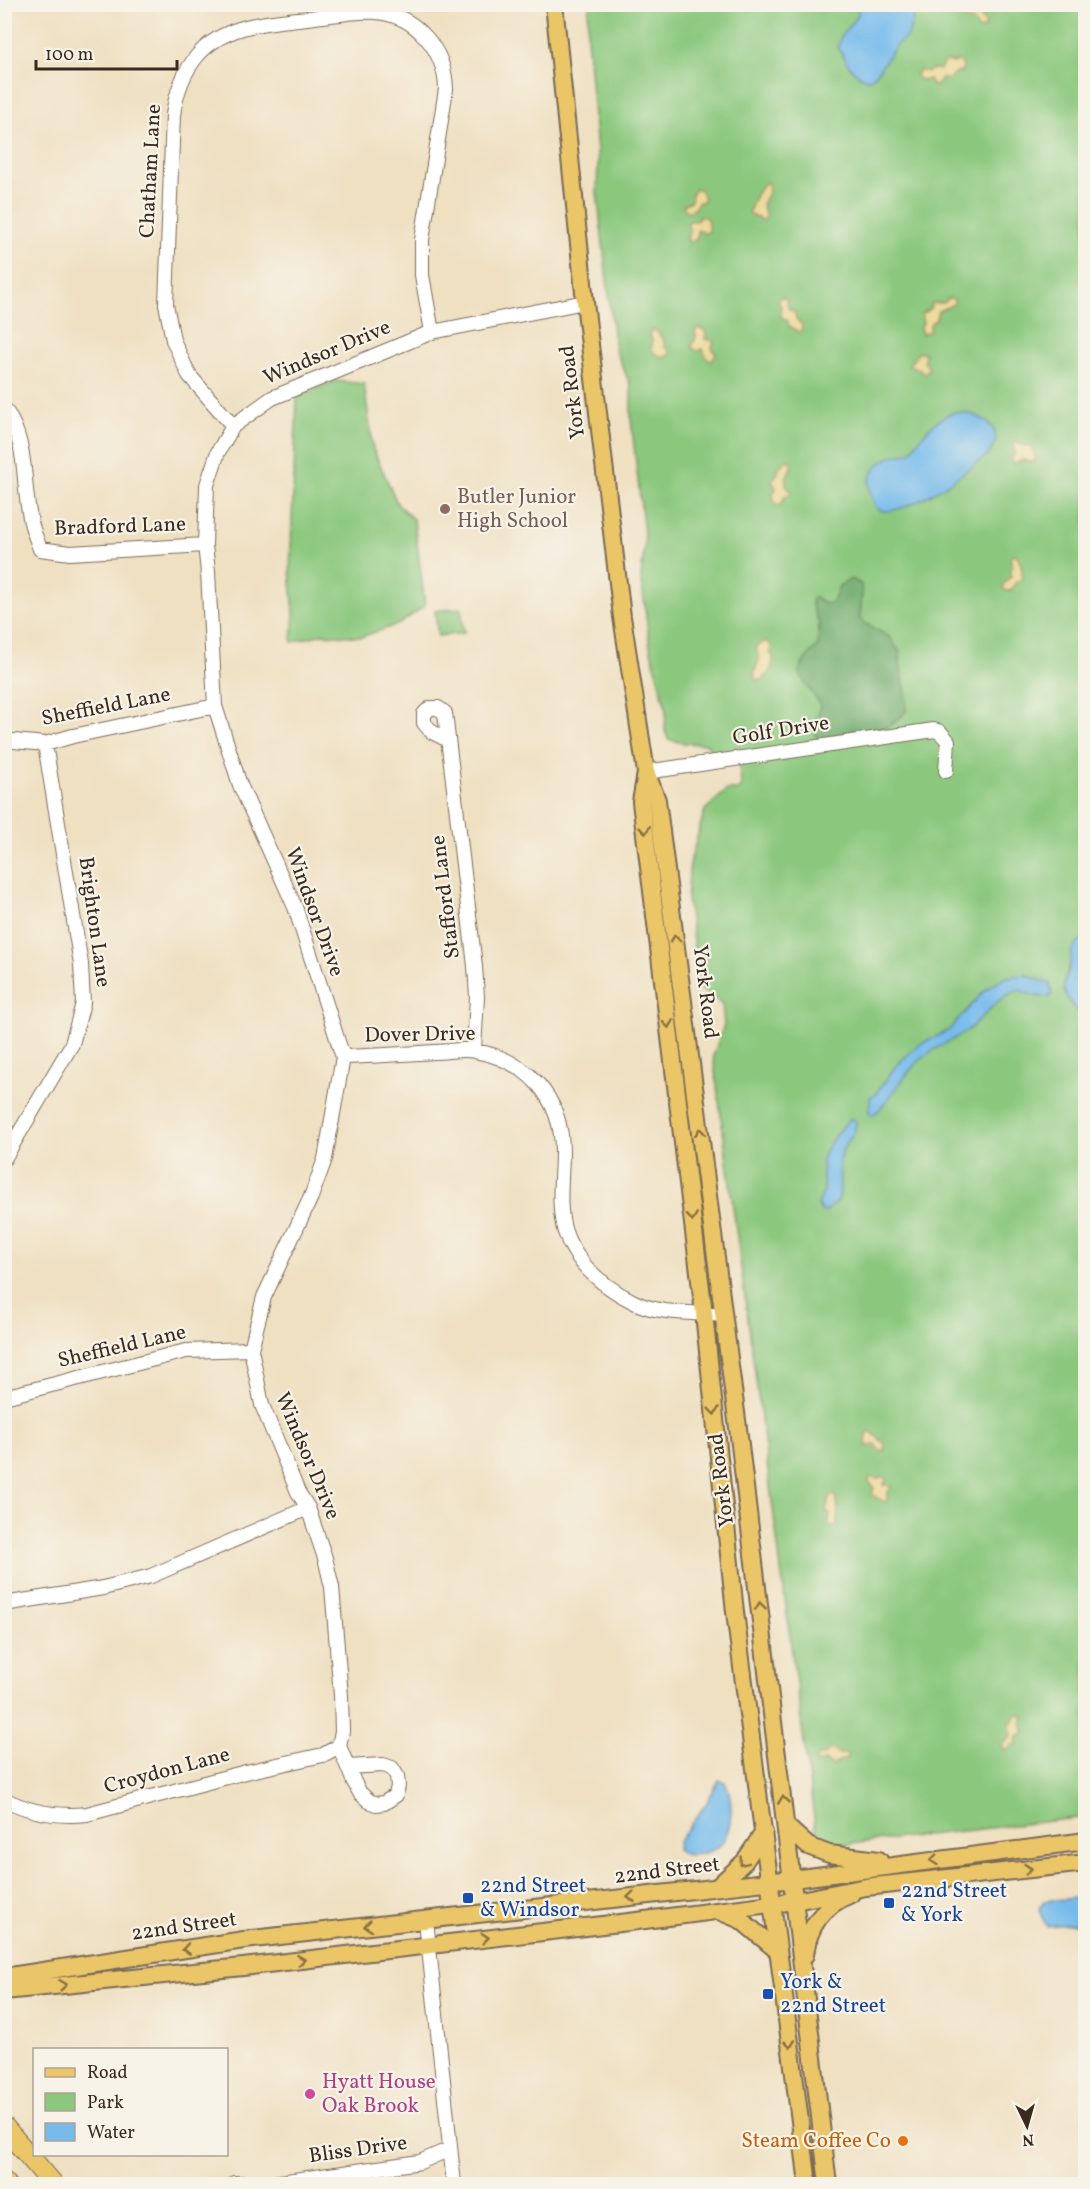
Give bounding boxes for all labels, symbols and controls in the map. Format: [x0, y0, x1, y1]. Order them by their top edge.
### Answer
scale bar [36, 33, 177, 71]
text: 100 m [45, 43, 94, 68]
street label: Chatham Lane [133, 103, 169, 239]
street label: Windsor Drive [259, 313, 395, 393]
street label: York Road [553, 343, 593, 441]
place label: Butler Junior High School [457, 483, 576, 536]
marker: Butler Junior High School [438, 502, 452, 516]
street label: Bradford Lane [53, 510, 187, 544]
street label: Sheffield Lane [39, 680, 173, 734]
street label: Golf Drive [731, 709, 831, 753]
one-way arrow [638, 826, 651, 835]
street label: Stafford Lane [424, 834, 468, 960]
street label: Windsor Drive [277, 843, 351, 981]
street label: Brighton Lane [71, 855, 117, 989]
one-way arrow [669, 934, 682, 943]
street label: York Road [685, 943, 725, 1041]
one-way arrow [662, 1019, 674, 1028]
street label: Dover Drive [364, 1020, 476, 1050]
one-way arrow [694, 1128, 707, 1137]
one-way arrow [685, 1213, 698, 1222]
street label: Sheffield Lane [55, 1318, 189, 1376]
street label: Windsor Drive [267, 1388, 347, 1524]
one-way arrow [707, 1407, 720, 1416]
street label: York Road [702, 1431, 742, 1529]
one-way arrow [754, 1602, 766, 1611]
street label: Croydon Lane [101, 1740, 233, 1802]
one-way arrow [778, 1795, 790, 1804]
street label: 22nd Street [613, 1850, 721, 1892]
one-way arrow [929, 1853, 938, 1866]
one-way arrow [739, 1855, 750, 1866]
one-way arrow [1024, 1863, 1033, 1876]
place label: 22nd Street & Windsor [480, 1872, 586, 1925]
place label: 22nd Street & York [901, 1877, 1007, 1930]
marker: 22nd Street & Windsor [461, 1891, 475, 1905]
one-way arrow [627, 1891, 636, 1903]
marker: 22nd Street & York [882, 1896, 896, 1910]
street label: 22nd Street [129, 1905, 239, 1949]
one-way arrow [363, 1919, 372, 1931]
one-way arrow [481, 1932, 490, 1944]
one-way arrow [181, 1943, 190, 1955]
one-way arrow [296, 1954, 305, 1967]
place label: York & 22nd Street [780, 1968, 886, 2021]
one-way arrow [58, 1979, 67, 1992]
marker: York & 22nd Street [761, 1987, 775, 2001]
one-way arrow [784, 2040, 796, 2049]
legend [33, 2048, 228, 2156]
text: Road [87, 2061, 128, 2086]
place label: Hyatt House Oak Brook [322, 2068, 436, 2121]
marker: Hyatt House Oak Brook [303, 2087, 317, 2101]
text: Park [87, 2091, 124, 2116]
north arrow [997, 2096, 1057, 2156]
text: Water [87, 2121, 135, 2146]
place label: Steam Coffee Co [741, 2127, 891, 2156]
text: N [1021, 2127, 1035, 2150]
street label: Bliss Drive [307, 2129, 409, 2171]
marker: Steam Coffee Co [896, 2134, 910, 2148]

